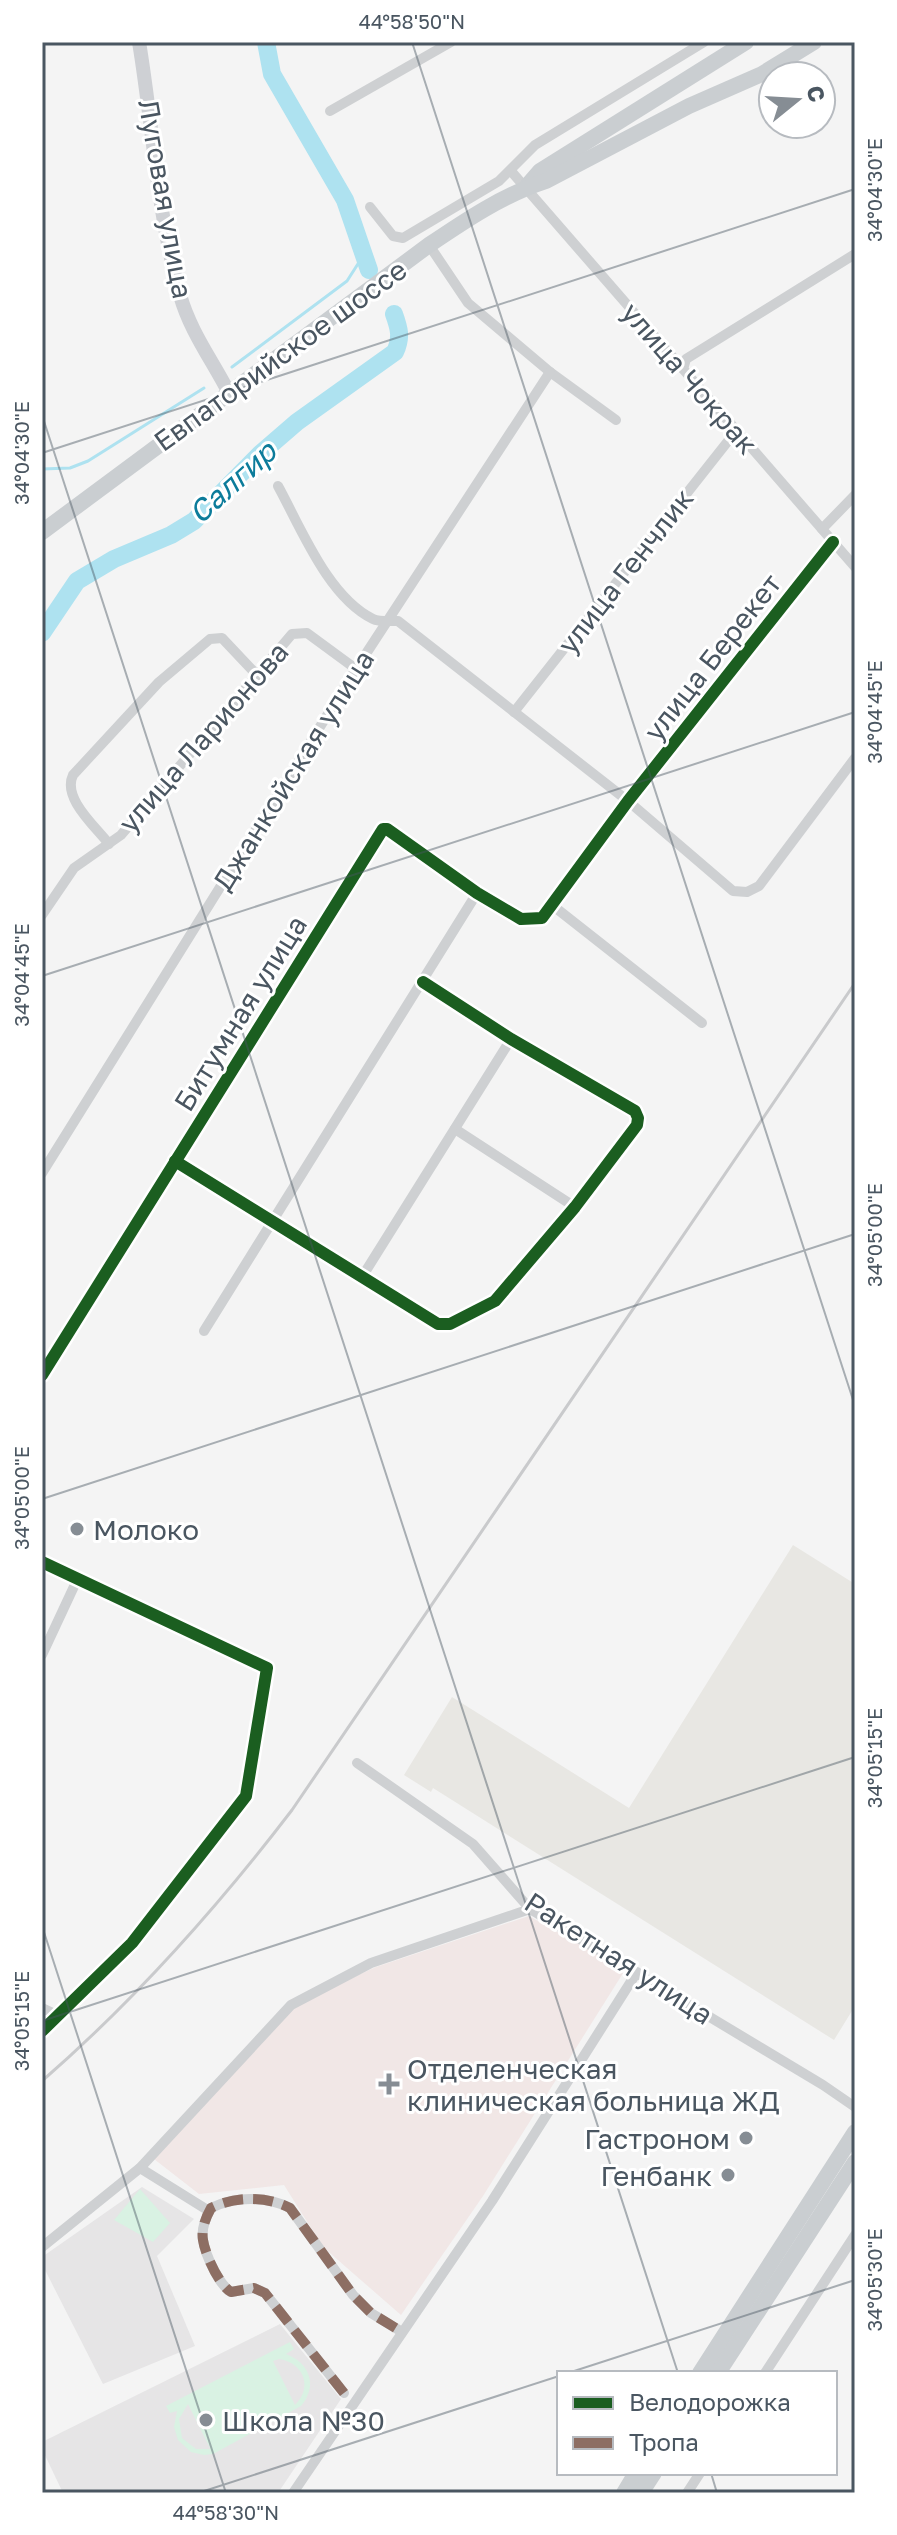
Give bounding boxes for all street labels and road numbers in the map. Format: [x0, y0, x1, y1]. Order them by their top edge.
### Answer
street label: Луговая улица [132, 97, 200, 301]
street label: Евпаторийское шоссе [147, 252, 413, 458]
street label: улица Чокрак [615, 296, 765, 460]
street label: улица Генчлик [550, 482, 700, 660]
street label: улица Берекет [637, 567, 788, 747]
street label: улица Ларионова [111, 635, 295, 839]
street label: Джанкойская улица [206, 644, 380, 896]
street label: Битумная улица [167, 909, 313, 1117]
street label: Ракетная улица [519, 1885, 719, 2031]

